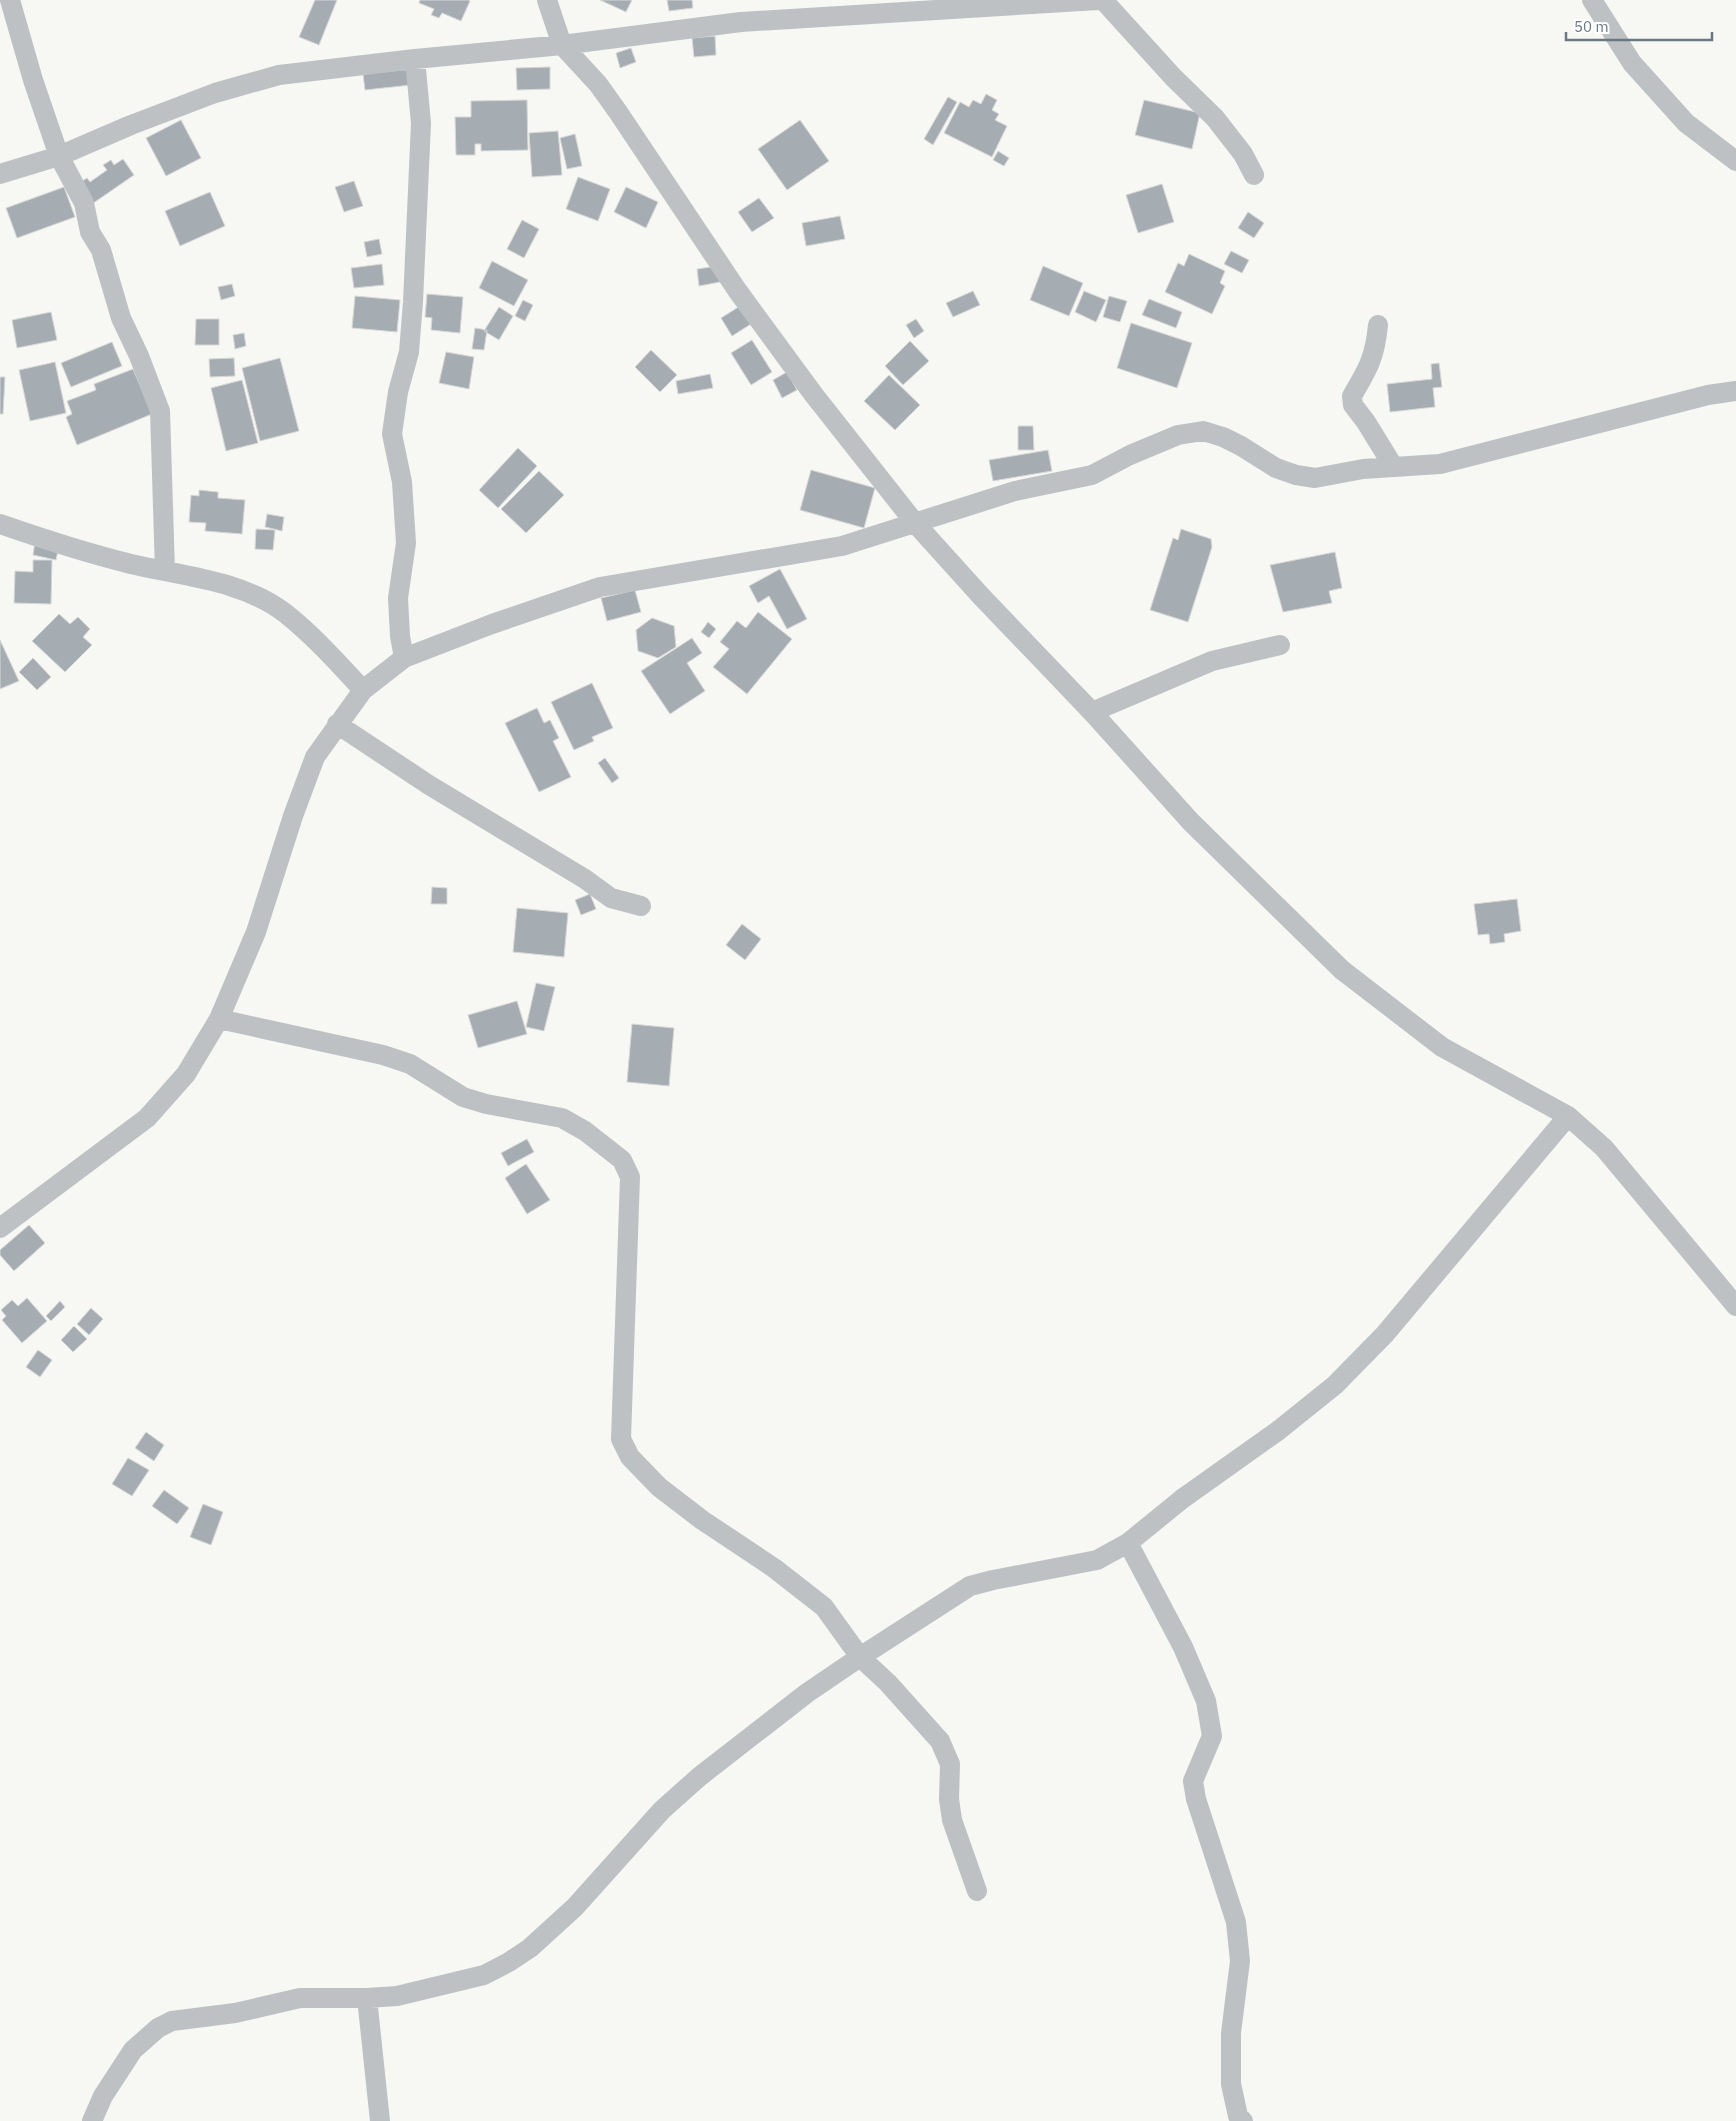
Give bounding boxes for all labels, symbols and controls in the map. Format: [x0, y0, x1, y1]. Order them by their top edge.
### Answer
scale bar [1566, 10, 1712, 42]
text: 50 m [1574, 17, 1609, 36]

